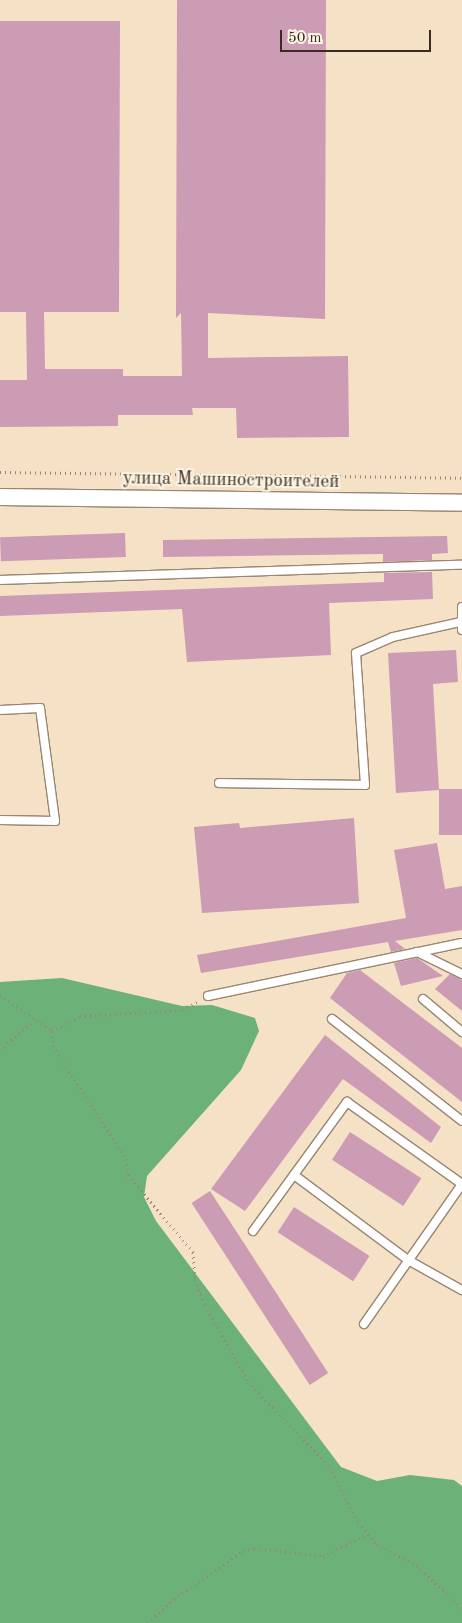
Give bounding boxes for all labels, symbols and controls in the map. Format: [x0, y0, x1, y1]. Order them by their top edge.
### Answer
scale bar [282, 20, 433, 52]
text: 50 m [288, 31, 322, 46]
street label: улица Машиностроителей [122, 468, 340, 494]

